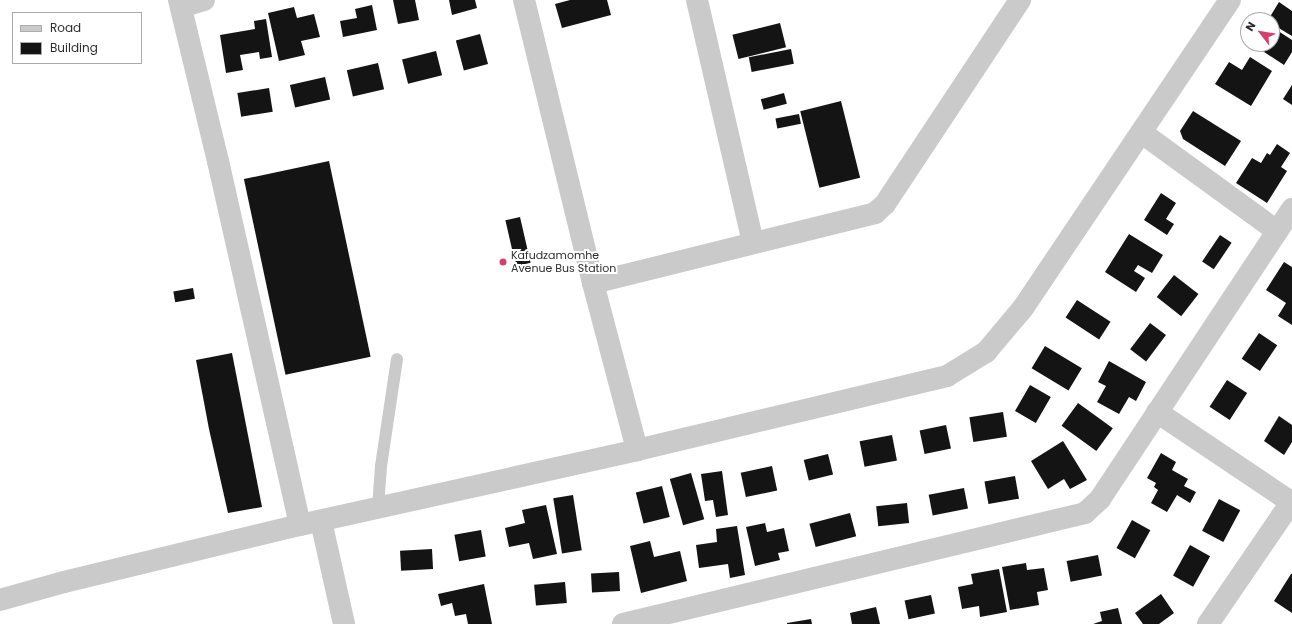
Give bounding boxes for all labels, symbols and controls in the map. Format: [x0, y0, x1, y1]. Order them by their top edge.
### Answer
legend [12, 12, 142, 64]
north arrow [1240, 12, 1280, 52]
text: Road [50, 19, 81, 36]
text: N [1242, 19, 1260, 34]
text: Building [50, 39, 98, 56]
place label: Kafudzamomhe Avenue Bus Station [511, 249, 616, 275]
marker: Kafudzamomhe Avenue Bus Station [498, 257, 508, 267]

